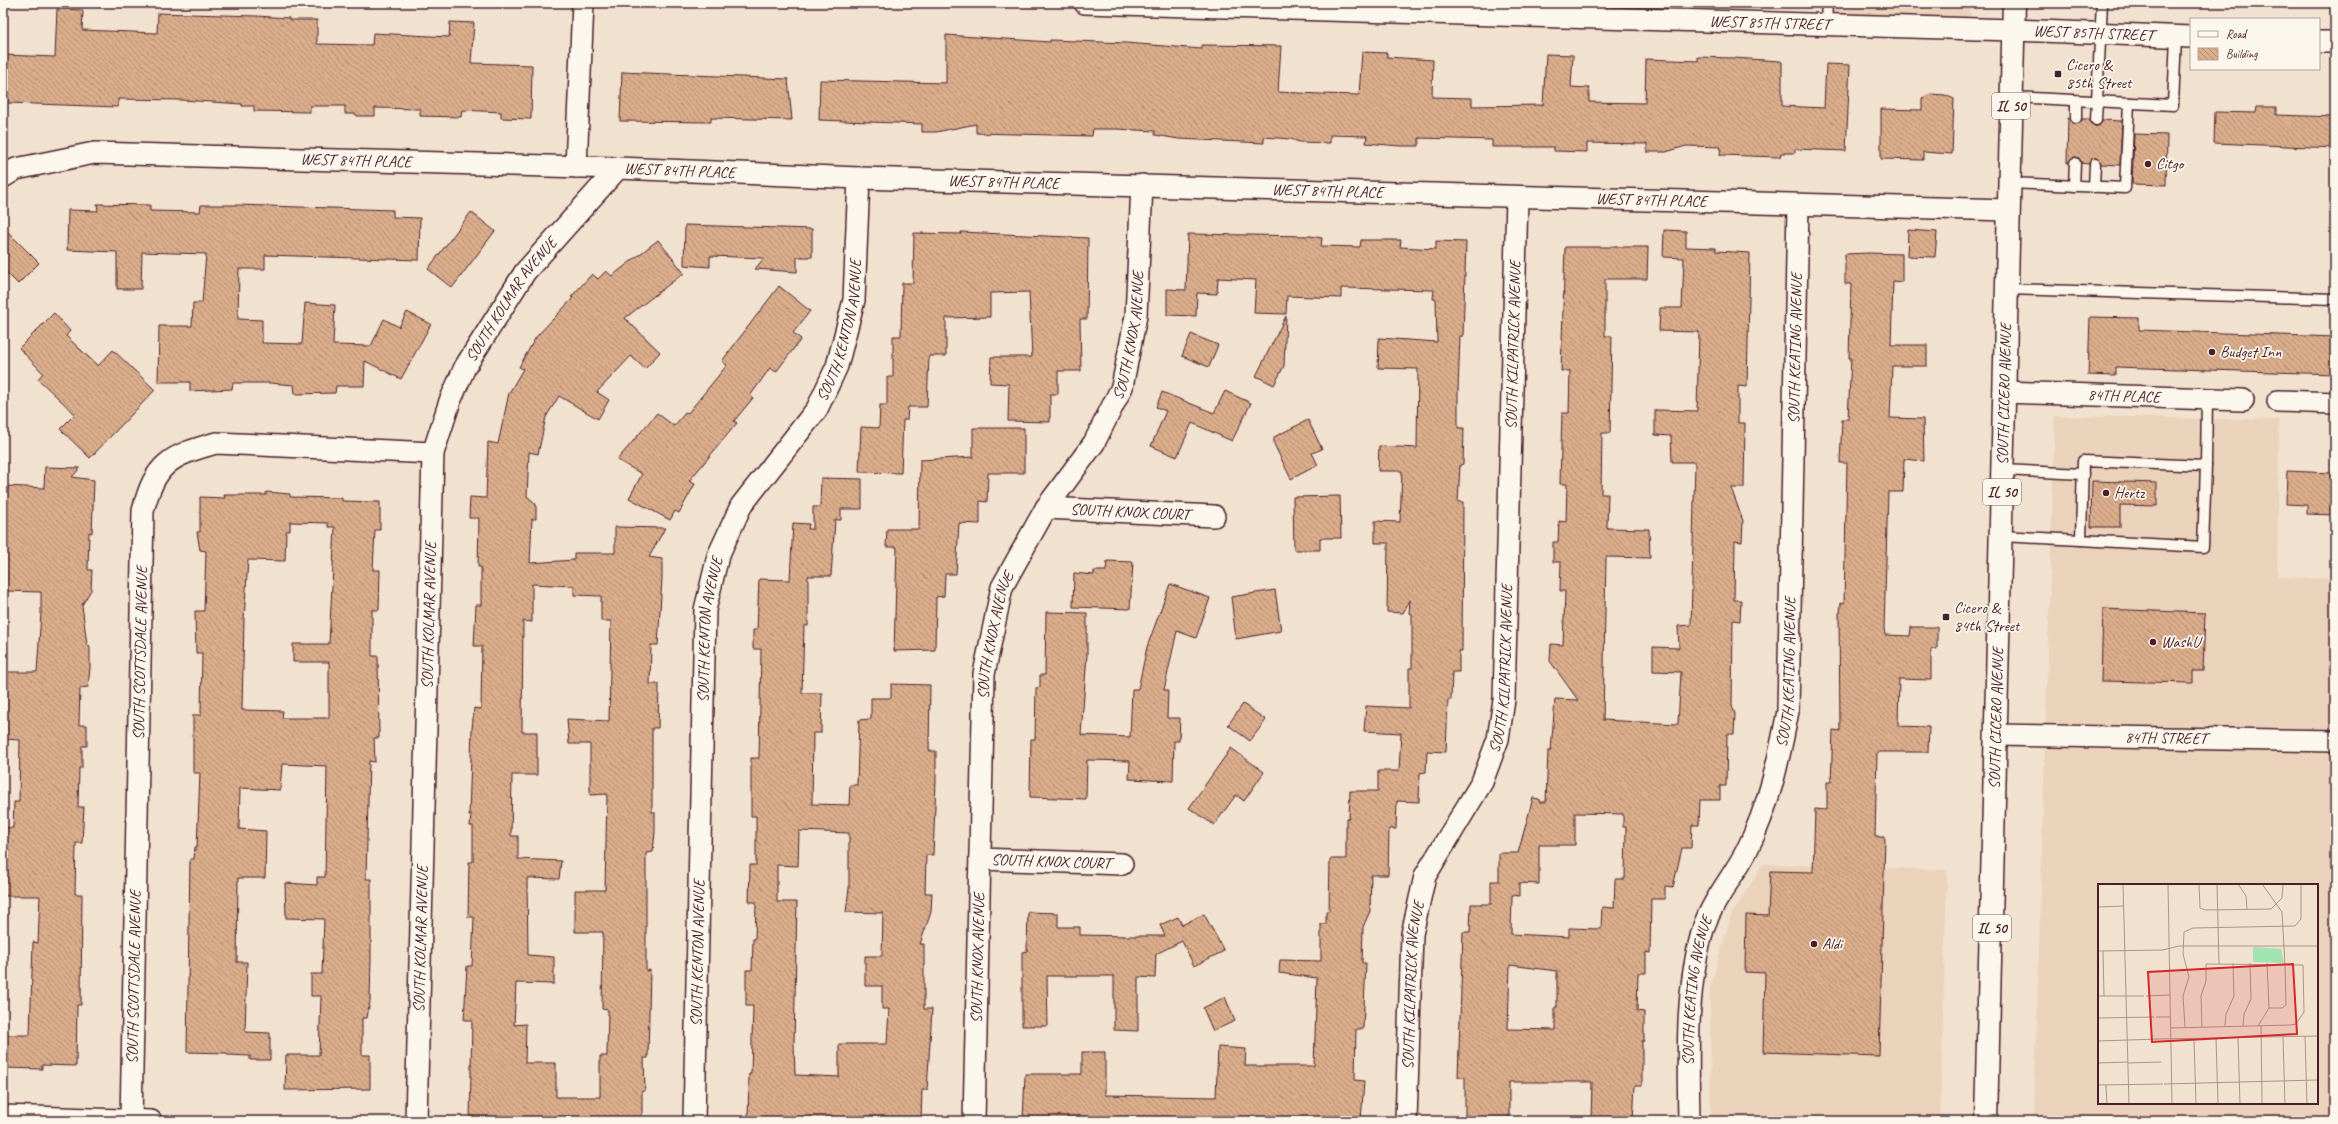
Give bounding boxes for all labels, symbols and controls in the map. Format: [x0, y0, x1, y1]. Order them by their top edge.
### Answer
street label: WEST 85TH STREET [1709, 11, 1835, 35]
legend [2190, 18, 2320, 70]
street label: WEST 85TH STREET [2033, 21, 2159, 46]
text: Road [2226, 26, 2248, 42]
text: Building [2226, 46, 2258, 62]
place label: Cicero & 85th Street [2066, 55, 2133, 93]
marker: Cicero & 85th Street [2053, 69, 2063, 79]
road number: IL 50 [1992, 93, 2030, 119]
street label: WEST 84TH PLACE [300, 149, 414, 172]
place label: Citgo [2156, 154, 2186, 174]
street label: WEST 84TH PLACE [624, 158, 738, 183]
marker: Citgo [2143, 159, 2153, 169]
street label: WEST 84TH PLACE [948, 170, 1062, 194]
street label: WEST 84TH PLACE [1272, 180, 1386, 203]
street label: WEST 84TH PLACE [1596, 189, 1709, 212]
street label: SOUTH KOLMAR AVENUE [461, 231, 563, 365]
street label: SOUTH KENTON AVENUE [812, 257, 866, 404]
street label: SOUTH KILPATRICK AVENUE [1501, 258, 1525, 430]
street label: SOUTH KNOX AVENUE [1107, 268, 1148, 403]
street label: SOUTH KEATING AVENUE [1784, 271, 1807, 424]
street label: SOUTH CICERO AVENUE [1992, 321, 2016, 465]
place label: Budget Inn [2220, 342, 2282, 362]
marker: Budget Inn [2207, 347, 2217, 357]
street label: 84TH PLACE [2087, 385, 2163, 407]
road number: IL 50 [1983, 479, 2021, 505]
place label: Hertz [2114, 483, 2145, 503]
marker: Hertz [2101, 488, 2111, 498]
street label: SOUTH KNOX COURT [1070, 499, 1195, 525]
street label: SOUTH KOLMAR AVENUE [417, 539, 441, 689]
street label: SOUTH KENTON AVENUE [693, 553, 728, 703]
street label: SOUTH SCOTTSDALE AVENUE [128, 564, 152, 740]
street label: SOUTH KNOX AVENUE [973, 566, 1020, 699]
street label: SOUTH KILPATRICK AVENUE [1484, 582, 1517, 755]
street label: SOUTH KEATING AVENUE [1771, 595, 1800, 749]
place label: Cicero & 84th Street [1954, 598, 2021, 636]
marker: Cicero & 84th Street [1941, 612, 1951, 622]
place label: WashU [2161, 632, 2203, 652]
marker: WashU [2148, 637, 2158, 647]
street label: SOUTH CICERO AVENUE [1984, 645, 2008, 789]
street label: 84TH STREET [2125, 727, 2212, 749]
street label: SOUTH KNOX COURT [991, 849, 1116, 874]
street label: SOUTH KOLMAR AVENUE [409, 863, 433, 1013]
street label: SOUTH KENTON AVENUE [686, 877, 709, 1027]
inset map [2098, 884, 2318, 1104]
street label: SOUTH SCOTTSDALE AVENUE [122, 888, 146, 1064]
street label: SOUTH KNOX AVENUE [966, 890, 989, 1023]
street label: SOUTH KILPATRICK AVENUE [1398, 897, 1430, 1070]
street label: SOUTH KEATING AVENUE [1678, 911, 1718, 1065]
road number: IL 50 [1973, 915, 2011, 941]
place label: Aldi [1822, 934, 1844, 954]
marker: Aldi [1809, 939, 1819, 949]

